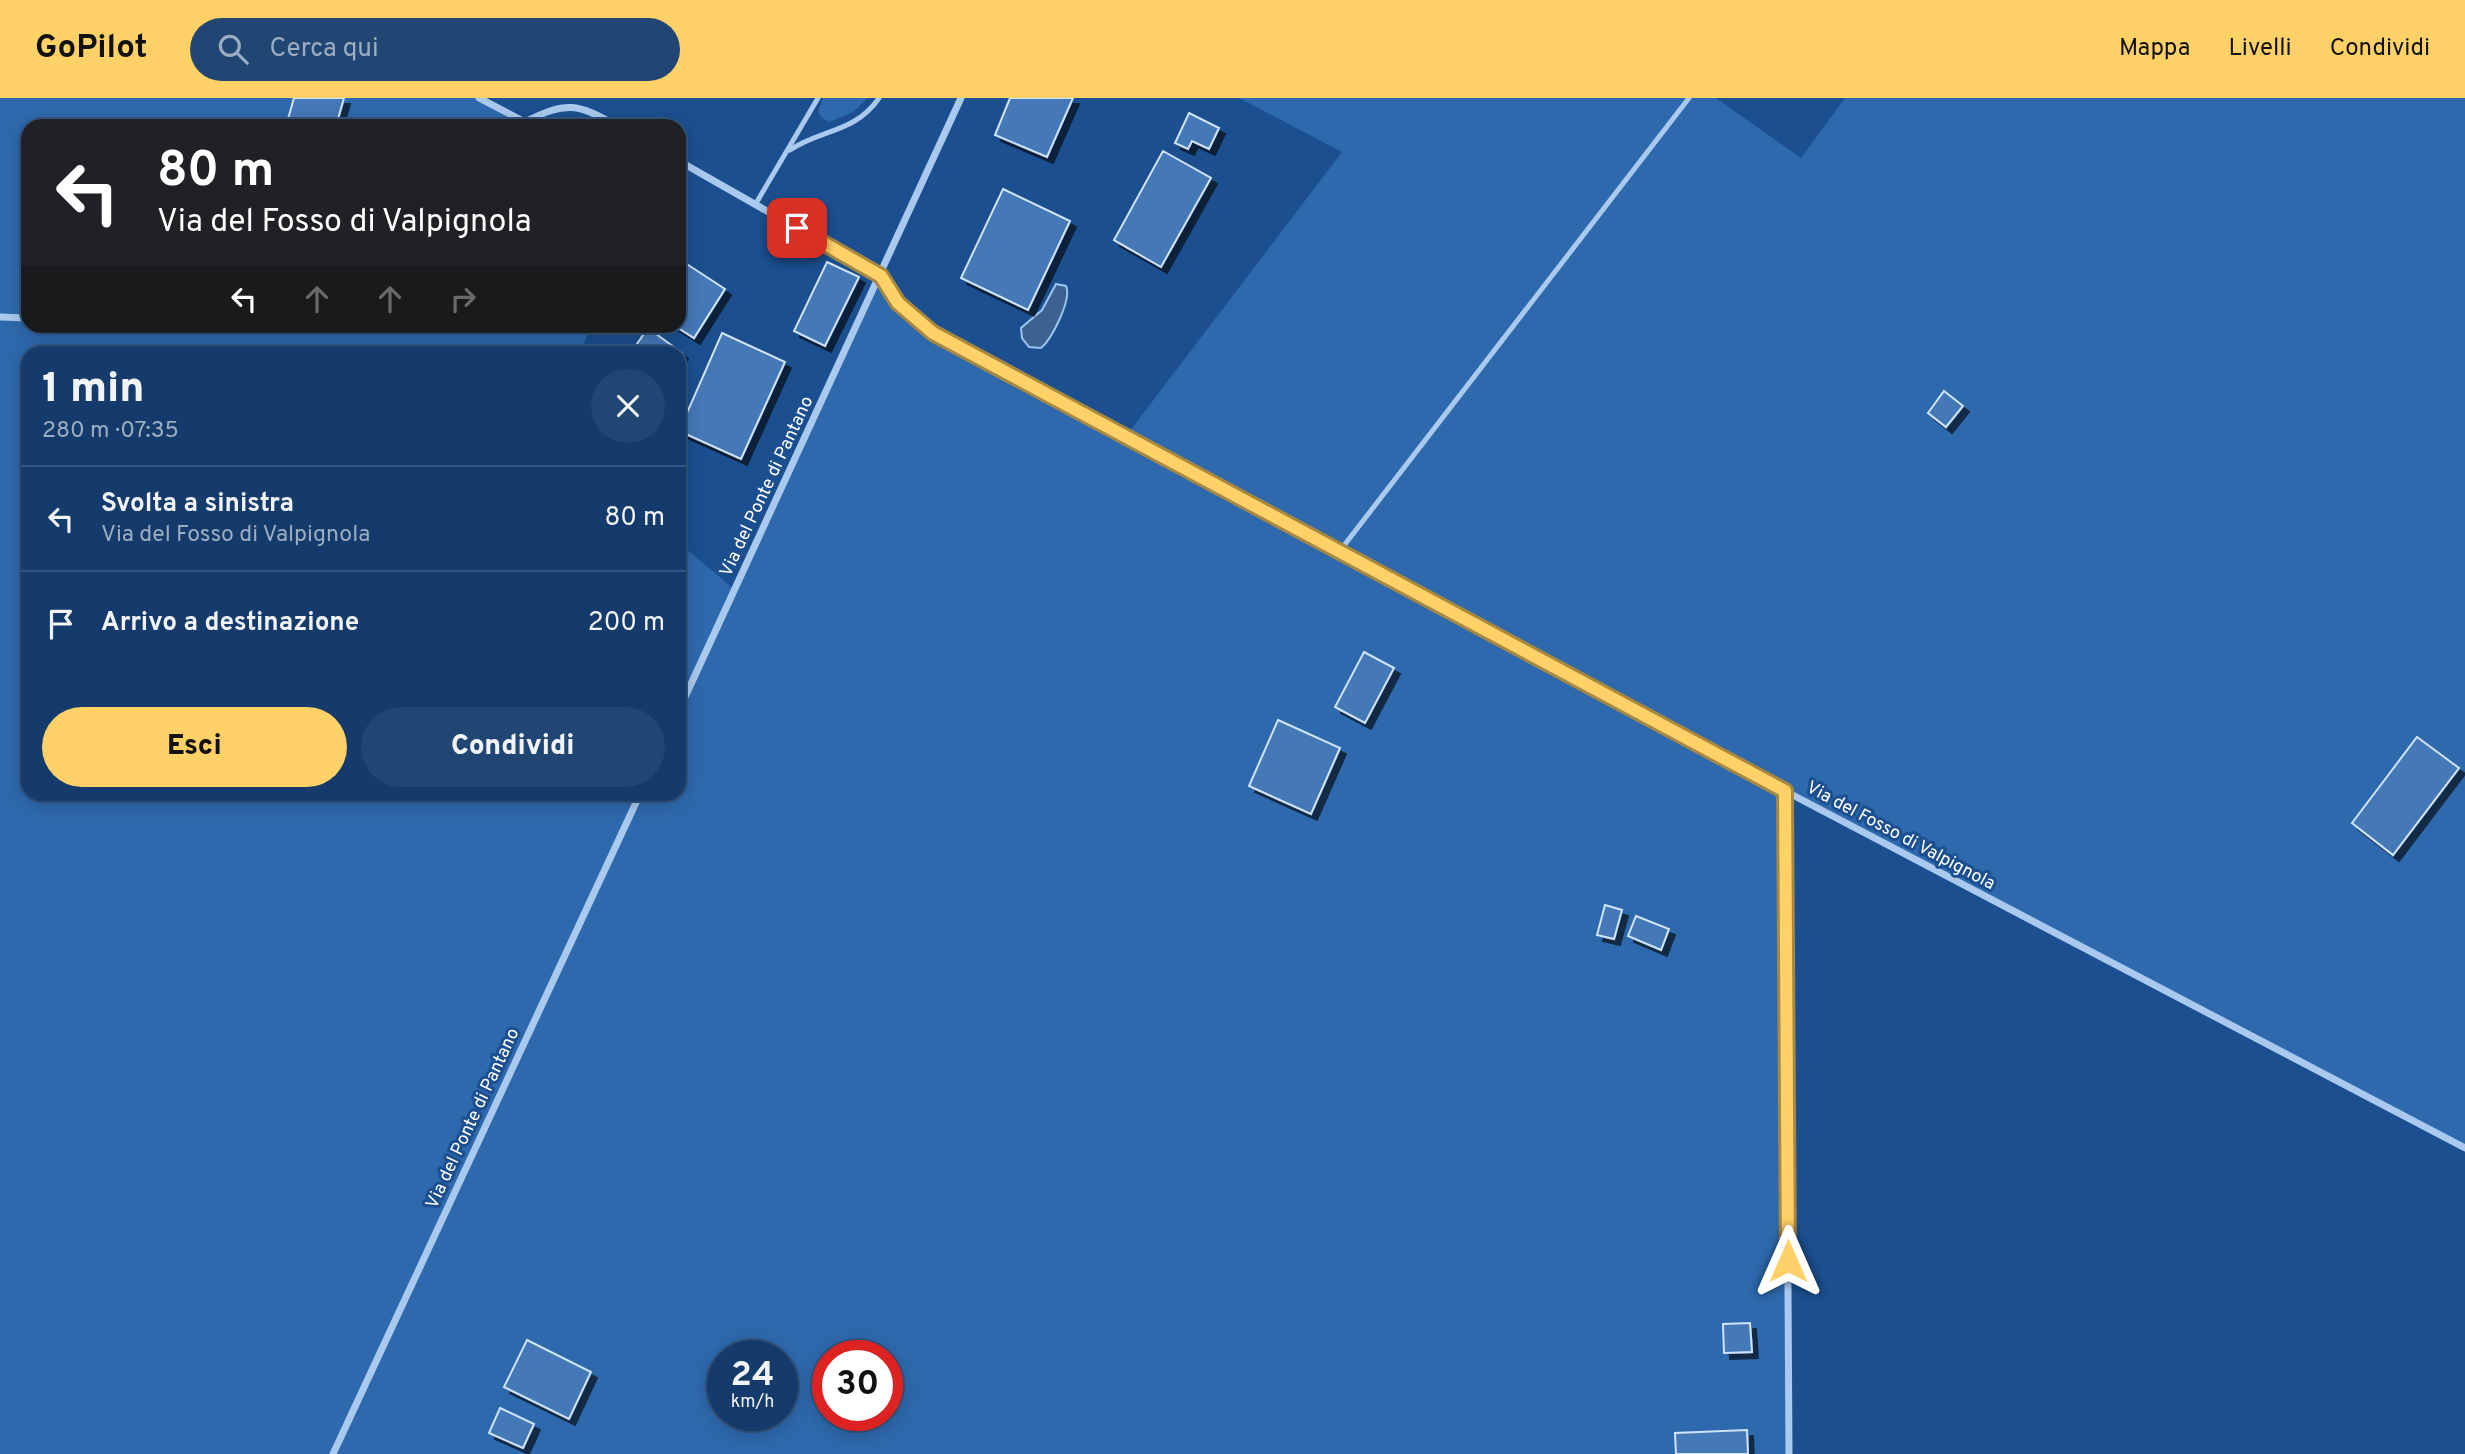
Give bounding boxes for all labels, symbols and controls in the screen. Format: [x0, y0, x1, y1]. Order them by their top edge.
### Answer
search box [190, 18, 680, 81]
text: GoPilot [35, 28, 148, 70]
icon: search [214, 30, 252, 68]
text: Cerca qui [270, 33, 379, 66]
text: Mappa [2119, 34, 2190, 64]
text: Livelli [2228, 34, 2292, 64]
text: Condividi [2330, 34, 2430, 64]
text: 80 m [157, 142, 274, 204]
icon: left [42, 147, 133, 238]
pin [767, 198, 827, 258]
text: Via del Fosso di Valpignola [157, 203, 532, 243]
icon: arrive [778, 209, 816, 247]
icon: left [225, 280, 263, 318]
icon: ahead [298, 280, 336, 318]
icon: ahead [371, 280, 409, 318]
icon: right [444, 280, 482, 318]
text: 1 min [42, 364, 145, 417]
button: close [591, 369, 665, 443]
street label: Via del Ponte di Pantano [715, 393, 819, 581]
text: 280 m · 07:35 [42, 417, 179, 446]
text: Svolta a sinistra [101, 488, 294, 521]
icon: left [42, 500, 80, 538]
text: 80 m [605, 502, 665, 535]
text: Via del Fosso di Valpignola [101, 521, 370, 550]
icon: arrive [42, 605, 80, 643]
text: Arrivo a destinazione [101, 607, 359, 640]
text: 200 m [588, 607, 665, 640]
button: Esci [42, 707, 347, 787]
button: Condividi [361, 707, 665, 787]
street label: Via del Fosso di Valpignola [1802, 777, 1999, 896]
street label: Via del Ponte di Pantano [421, 1025, 525, 1213]
position arrow [1751, 1224, 1825, 1298]
speed limit sign: 30 [812, 1340, 903, 1431]
text: 24 [731, 1354, 774, 1398]
text: km/h [731, 1391, 774, 1414]

